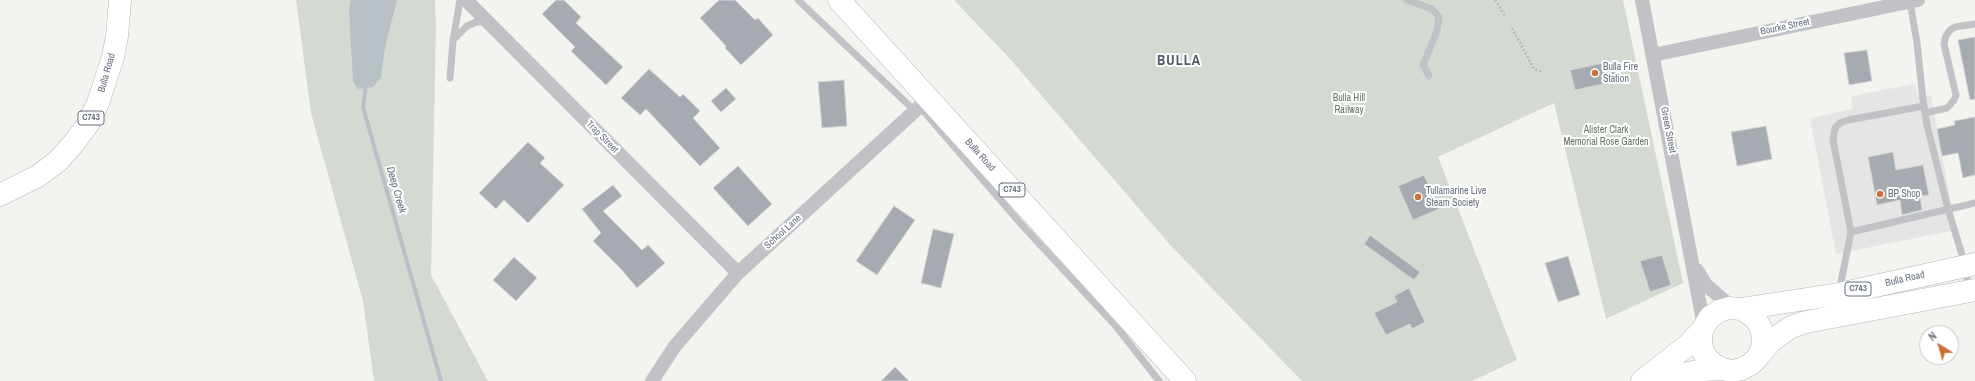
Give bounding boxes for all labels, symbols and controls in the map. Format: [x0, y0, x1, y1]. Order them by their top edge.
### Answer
street label: Bourke Street [1759, 16, 1811, 38]
street label: Bulla Road [96, 52, 118, 94]
district label: BULLA [1157, 53, 1201, 69]
place label: Bulla Fire Station [1603, 61, 1638, 84]
marker: Bulla Fire Station [1590, 68, 1600, 78]
park label: Bulla Hill Railway [1333, 92, 1365, 116]
street label: Green Street [1658, 106, 1678, 154]
road number: C743 [78, 111, 104, 125]
street label: Trap Street [583, 118, 621, 156]
park label: Alister Clark Memorial Rose Garden [1563, 124, 1649, 148]
street label: Bulla Road [962, 136, 998, 174]
water label: Deep Creek [383, 165, 409, 215]
road number: C743 [999, 183, 1025, 197]
place label: Tullamarine Live Steam Society [1426, 185, 1486, 208]
place label: BP Shop [1888, 188, 1920, 200]
marker: BP Shop [1875, 189, 1885, 199]
marker: Tullamarine Live Steam Society [1413, 192, 1423, 202]
street label: School Lane [762, 212, 804, 252]
street label: Bulla Road [1884, 269, 1926, 289]
road number: C743 [1845, 282, 1871, 296]
north arrow [1919, 325, 1959, 365]
text: N [1926, 329, 1939, 344]

